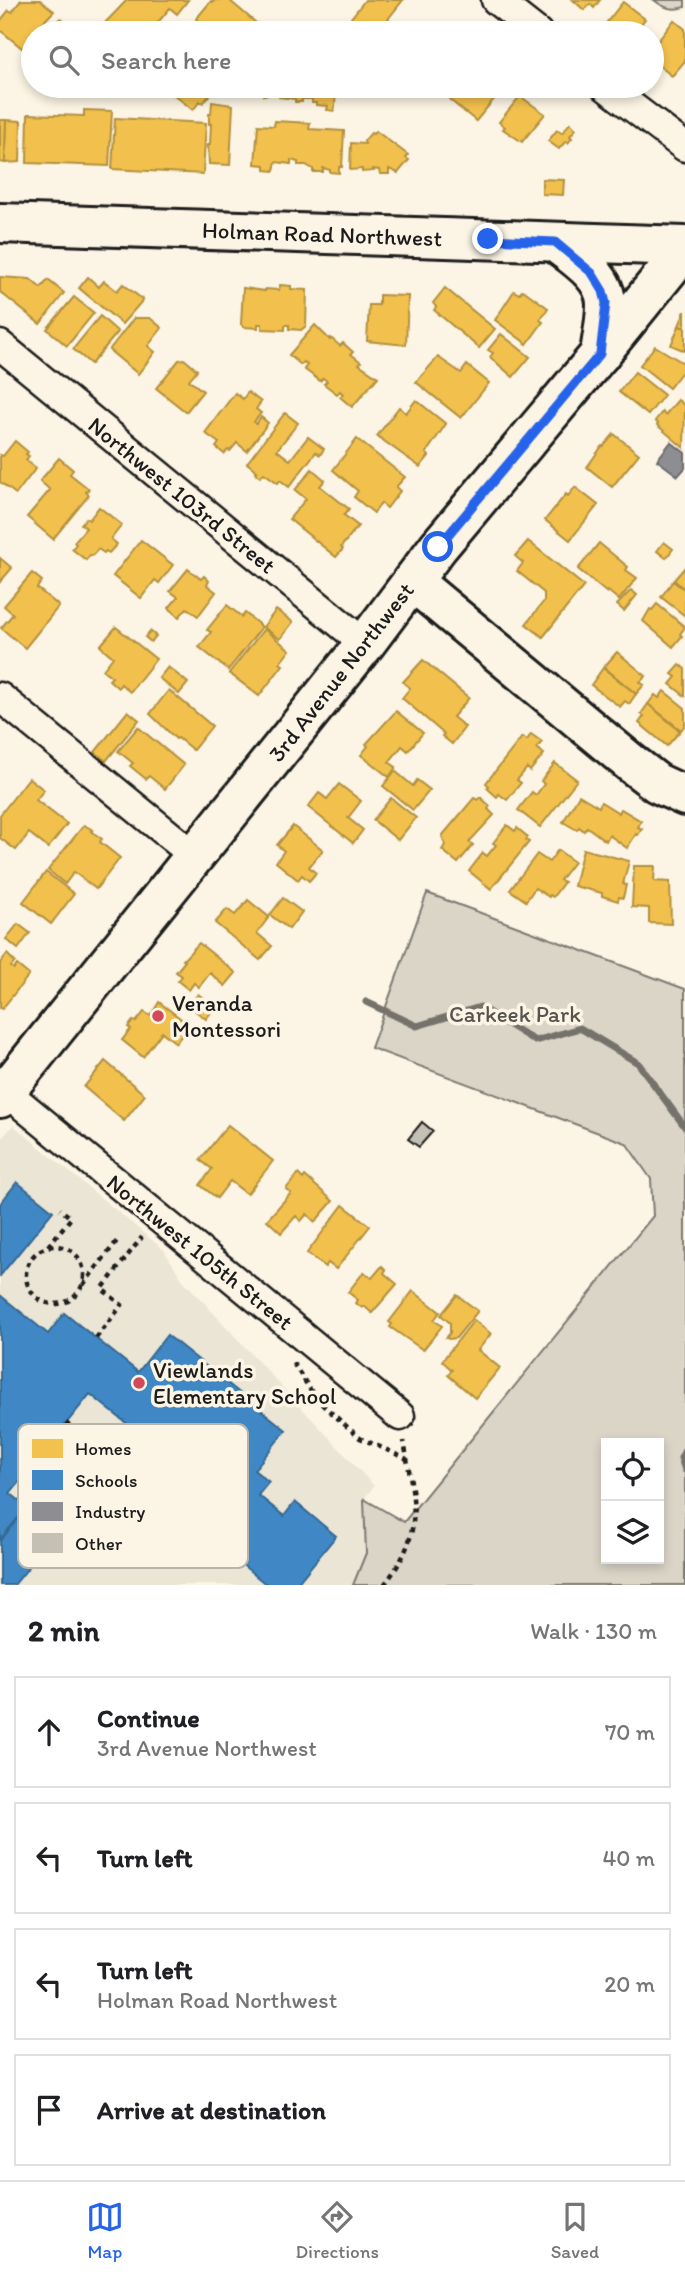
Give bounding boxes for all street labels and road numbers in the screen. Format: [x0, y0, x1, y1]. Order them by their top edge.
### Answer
street label: Holman Road Northwest [201, 216, 443, 252]
street label: Northwest 103rd Street [83, 411, 282, 579]
street label: 3rd Avenue Northwest [262, 577, 420, 767]
street label: Northwest 105th Street [101, 1168, 299, 1336]

